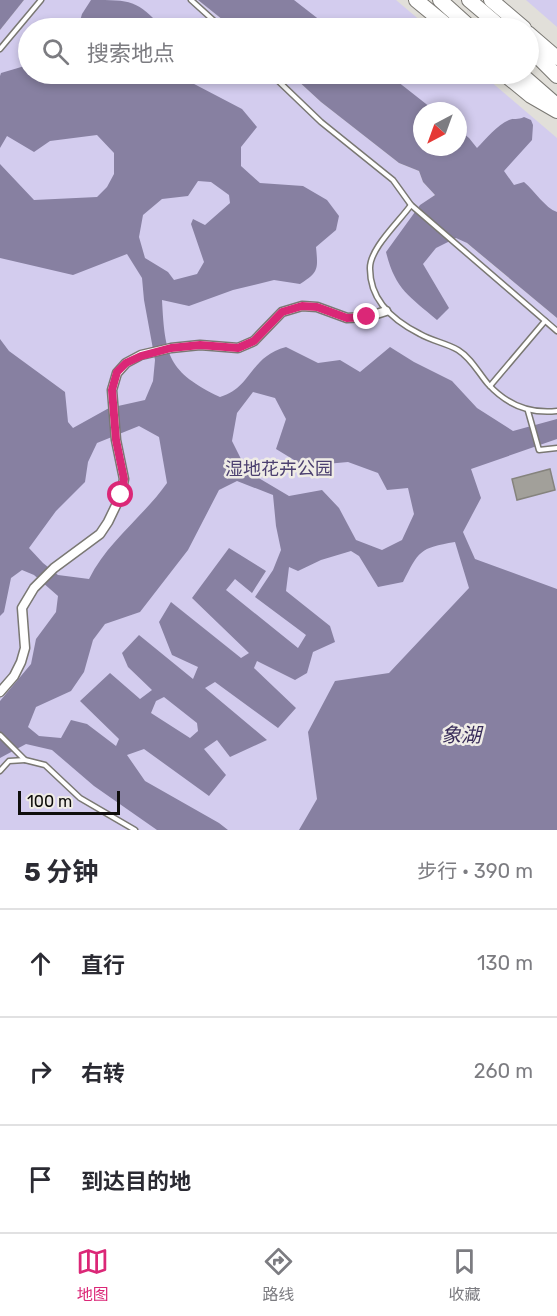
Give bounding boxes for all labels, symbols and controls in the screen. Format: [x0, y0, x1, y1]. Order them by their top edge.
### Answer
search box [18, 18, 539, 84]
icon: search [39, 35, 72, 68]
text: 搜索地点 [87, 40, 175, 67]
north arrow [413, 102, 467, 156]
route end [353, 303, 379, 329]
park label: 湿地花卉公园 [225, 458, 333, 480]
route start [107, 481, 133, 507]
water label: 象湖 [441, 723, 484, 747]
scale bar [18, 788, 120, 816]
text: 100 m [27, 792, 72, 811]
text: 5 分钟 [24, 857, 98, 888]
text: 步行 · 390 m [417, 859, 533, 883]
icon: ahead [24, 947, 57, 980]
text: 130 m [477, 951, 533, 975]
text: 直行 [81, 952, 125, 979]
icon: right [24, 1055, 57, 1088]
text: 260 m [474, 1059, 533, 1083]
text: 右转 [81, 1060, 125, 1087]
icon: arrive [24, 1163, 57, 1196]
text: 到达目的地 [81, 1168, 191, 1195]
tab: 地图 [76, 1245, 109, 1305]
tab: 路线 [262, 1245, 295, 1305]
tab: 收藏 [448, 1245, 481, 1305]

